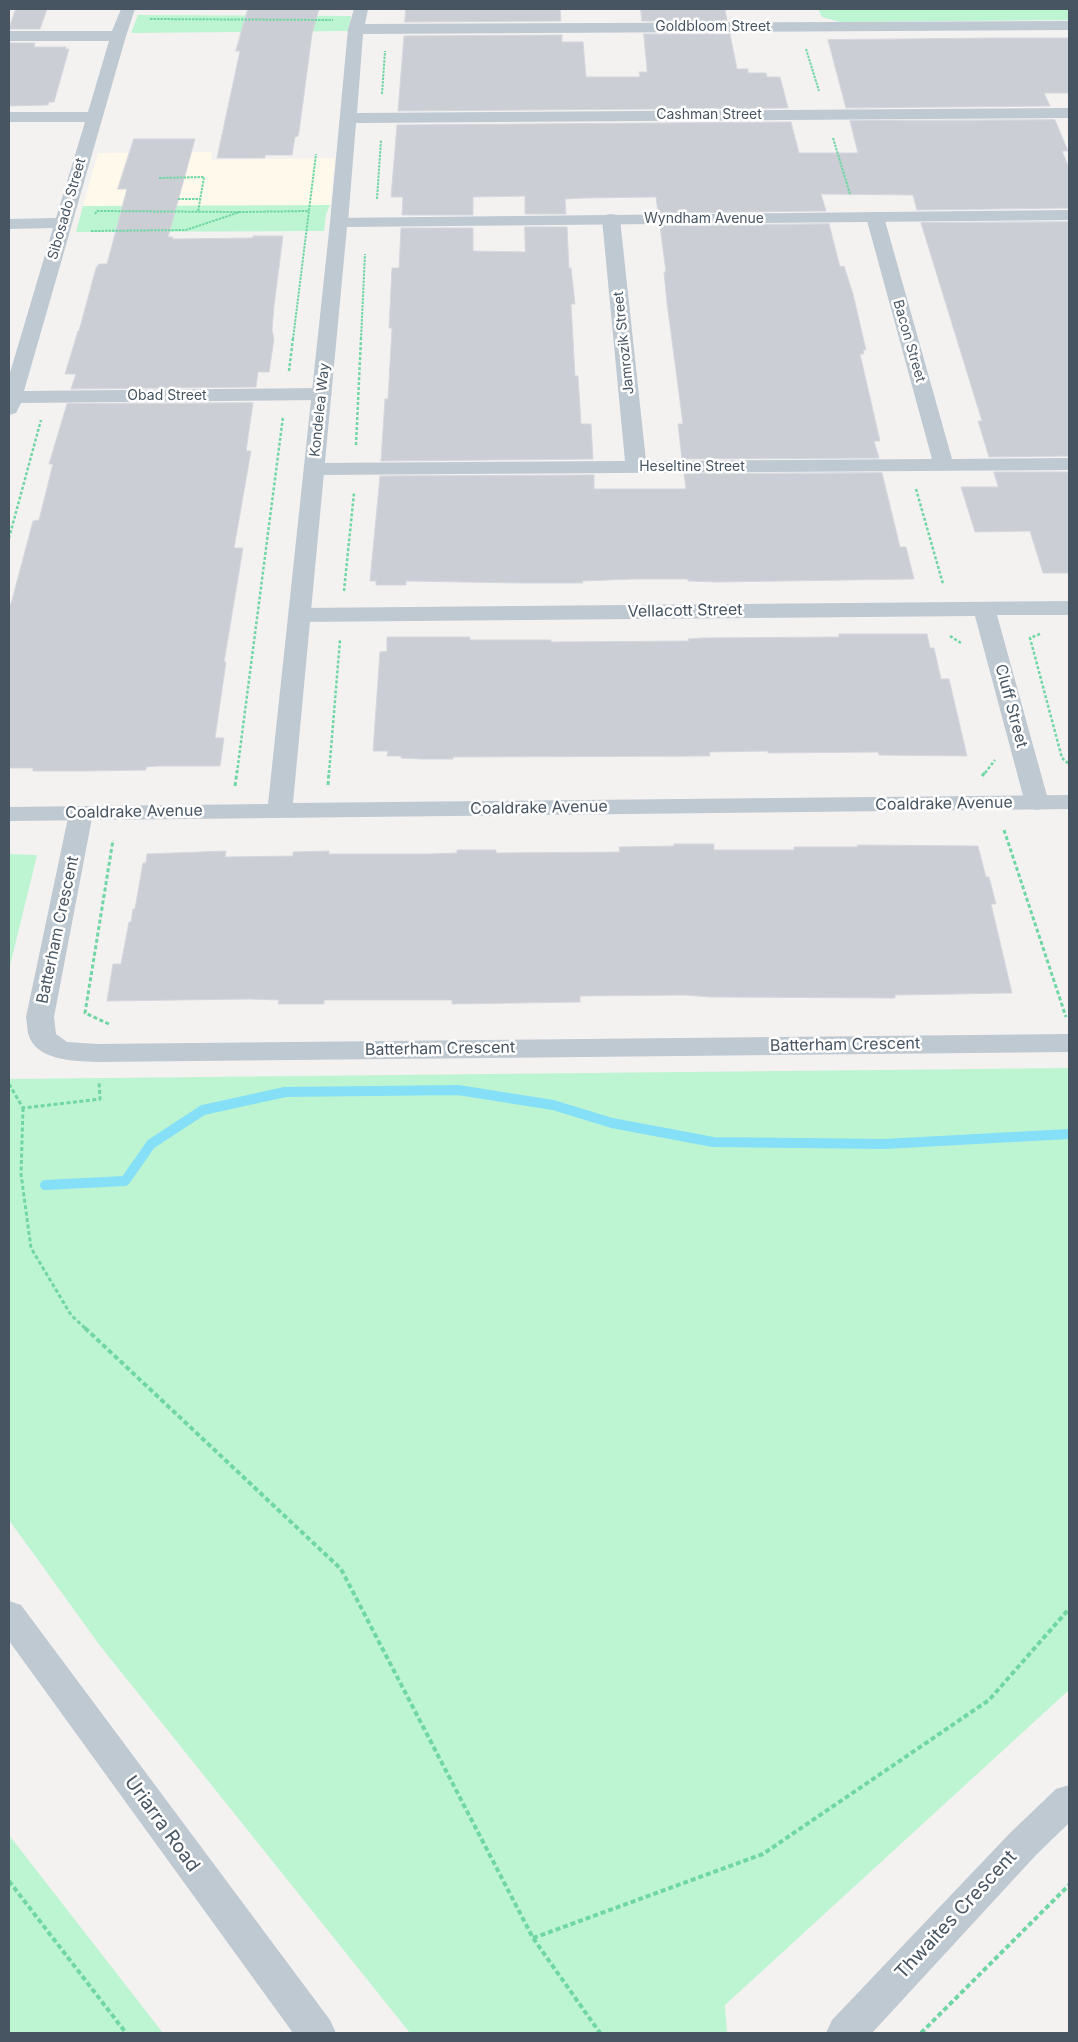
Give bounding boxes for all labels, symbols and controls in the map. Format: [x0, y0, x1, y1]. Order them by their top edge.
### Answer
street label: Goldbloom Street [655, 19, 771, 35]
street label: Cashman Street [656, 107, 762, 123]
street label: Sibosado Street [44, 156, 90, 262]
street label: Wyndham Avenue [644, 211, 764, 227]
street label: Jamrozik Street [610, 291, 638, 395]
street label: Bacon Street [889, 298, 929, 384]
street label: Kondelea Way [307, 362, 333, 458]
street label: Obad Street [127, 388, 207, 404]
street label: Heseltine Street [639, 459, 745, 475]
street label: Vellacott Street [627, 600, 743, 622]
street label: Cluff Street [991, 662, 1031, 750]
street label: Coaldrake Avenue [875, 793, 1013, 815]
street label: Coaldrake Avenue [470, 797, 608, 819]
street label: Coaldrake Avenue [65, 801, 203, 823]
street label: Batterham Crescent [33, 854, 83, 1006]
street label: Batterham Crescent [770, 1034, 920, 1056]
street label: Batterham Crescent [365, 1038, 515, 1060]
street label: Uriarra Road [119, 1771, 205, 1877]
street label: Thwaites Crescent [890, 1846, 1022, 1984]

